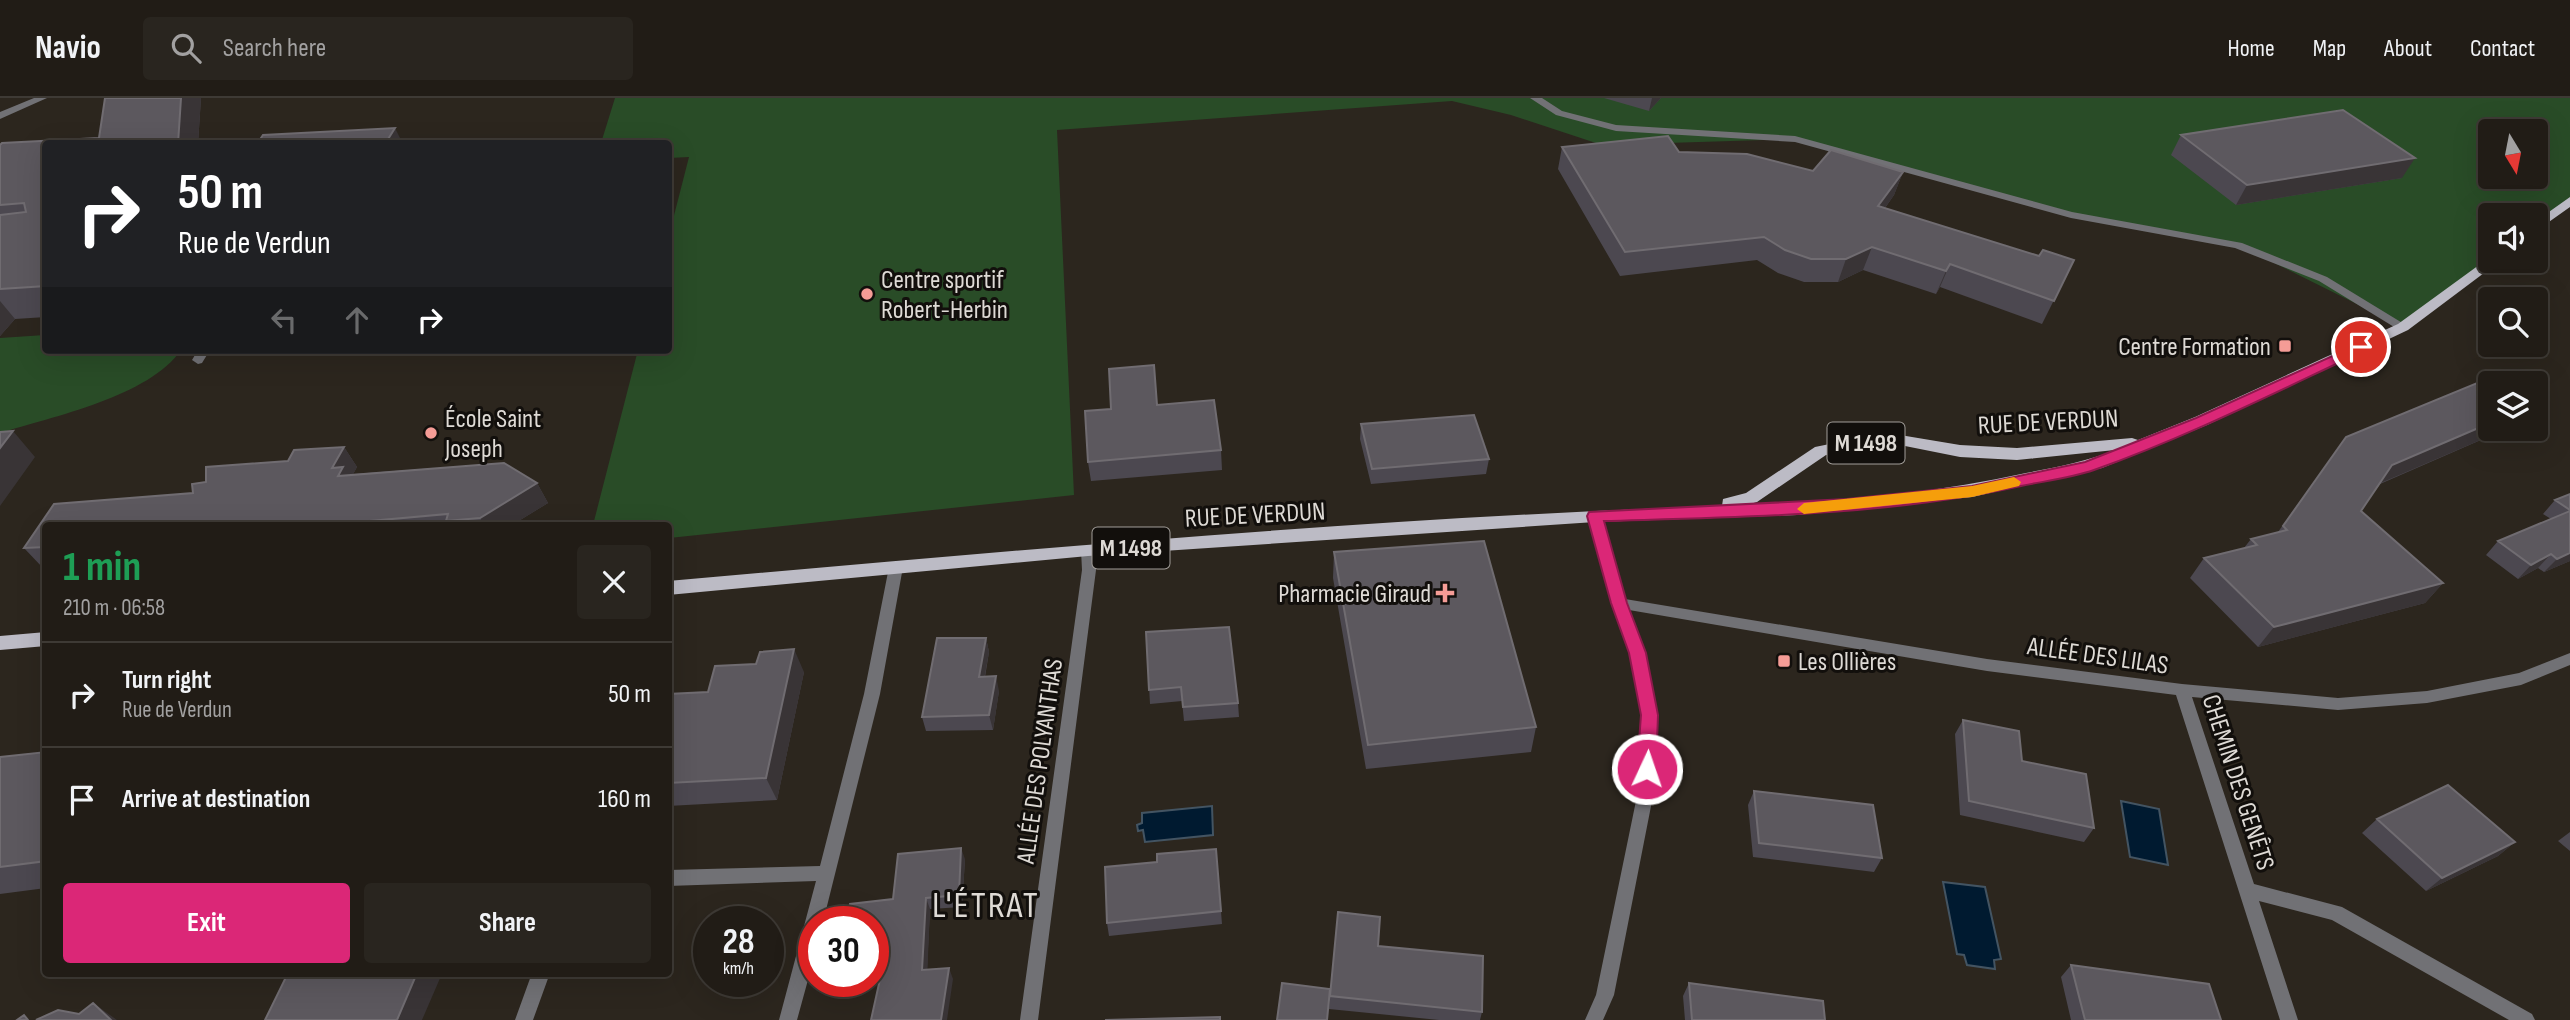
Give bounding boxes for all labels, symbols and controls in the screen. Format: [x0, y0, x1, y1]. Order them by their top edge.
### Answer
search box [143, 17, 633, 80]
text: Navio [35, 28, 101, 68]
icon: search [167, 29, 205, 67]
text: Search here [223, 33, 326, 64]
text: Home [2227, 34, 2275, 63]
text: Map [2313, 34, 2346, 63]
text: About [2384, 34, 2432, 63]
text: Contact [2470, 34, 2535, 63]
north arrow [2478, 119, 2548, 189]
map controls [2478, 119, 2548, 441]
text: 50 m [178, 164, 263, 223]
icon: right [63, 168, 154, 259]
button: sound [2478, 203, 2548, 273]
text: Rue de Verdun [178, 224, 331, 263]
place label: Centre sportif Robert-Herbin [881, 265, 1008, 326]
marker: Centre sportif Robert-Herbin [859, 286, 875, 302]
button: search [2478, 287, 2548, 357]
icon: left [265, 301, 303, 339]
icon: ahead [338, 301, 376, 339]
icon: right [411, 301, 449, 339]
pin [2331, 317, 2391, 377]
icon: arrive [2342, 328, 2380, 366]
place label: Centre Formation [2118, 332, 2271, 363]
marker: Centre Formation [2277, 338, 2293, 354]
button: layers [2478, 371, 2548, 441]
street label: RUE DE VERDUN [1977, 403, 2119, 442]
place label: École Saint Joseph [444, 404, 541, 465]
road number: M 1498 [1828, 422, 1904, 464]
marker: École Saint Joseph [423, 425, 439, 441]
street label: RUE DE VERDUN [1184, 496, 1326, 535]
road number: M 1498 [1092, 528, 1170, 569]
text: 1 min [63, 542, 141, 593]
button: close [577, 545, 651, 619]
place label: Pharmacie Giraud [1278, 579, 1431, 610]
marker: Pharmacie Giraud [1437, 585, 1453, 601]
text: 210 m · 06:58 [63, 594, 165, 622]
street label: ALLÉE DES LILAS [2024, 631, 2170, 682]
place label: Les Ollières [1798, 647, 1896, 678]
marker: Les Ollières [1776, 653, 1792, 669]
street label: ALLÉE DES POLYANTHAS [1011, 657, 1070, 867]
text: Turn right [122, 665, 211, 696]
icon: right [63, 676, 101, 714]
text: 50 m [608, 679, 651, 710]
street label: CHEMIN DES GENÊTS [2195, 691, 2281, 874]
text: Rue de Verdun [122, 696, 232, 724]
position arrow [1610, 732, 1684, 806]
icon: arrive [63, 781, 101, 819]
text: Arrive at destination [122, 784, 310, 815]
text: 160 m [598, 784, 651, 815]
button: Exit [63, 883, 350, 963]
button: Share [364, 883, 651, 963]
district label: L'ÉTRAT [932, 884, 1040, 928]
speed limit sign: 30 [798, 906, 889, 997]
text: 28 [723, 921, 754, 964]
text: km/h [723, 958, 754, 979]

